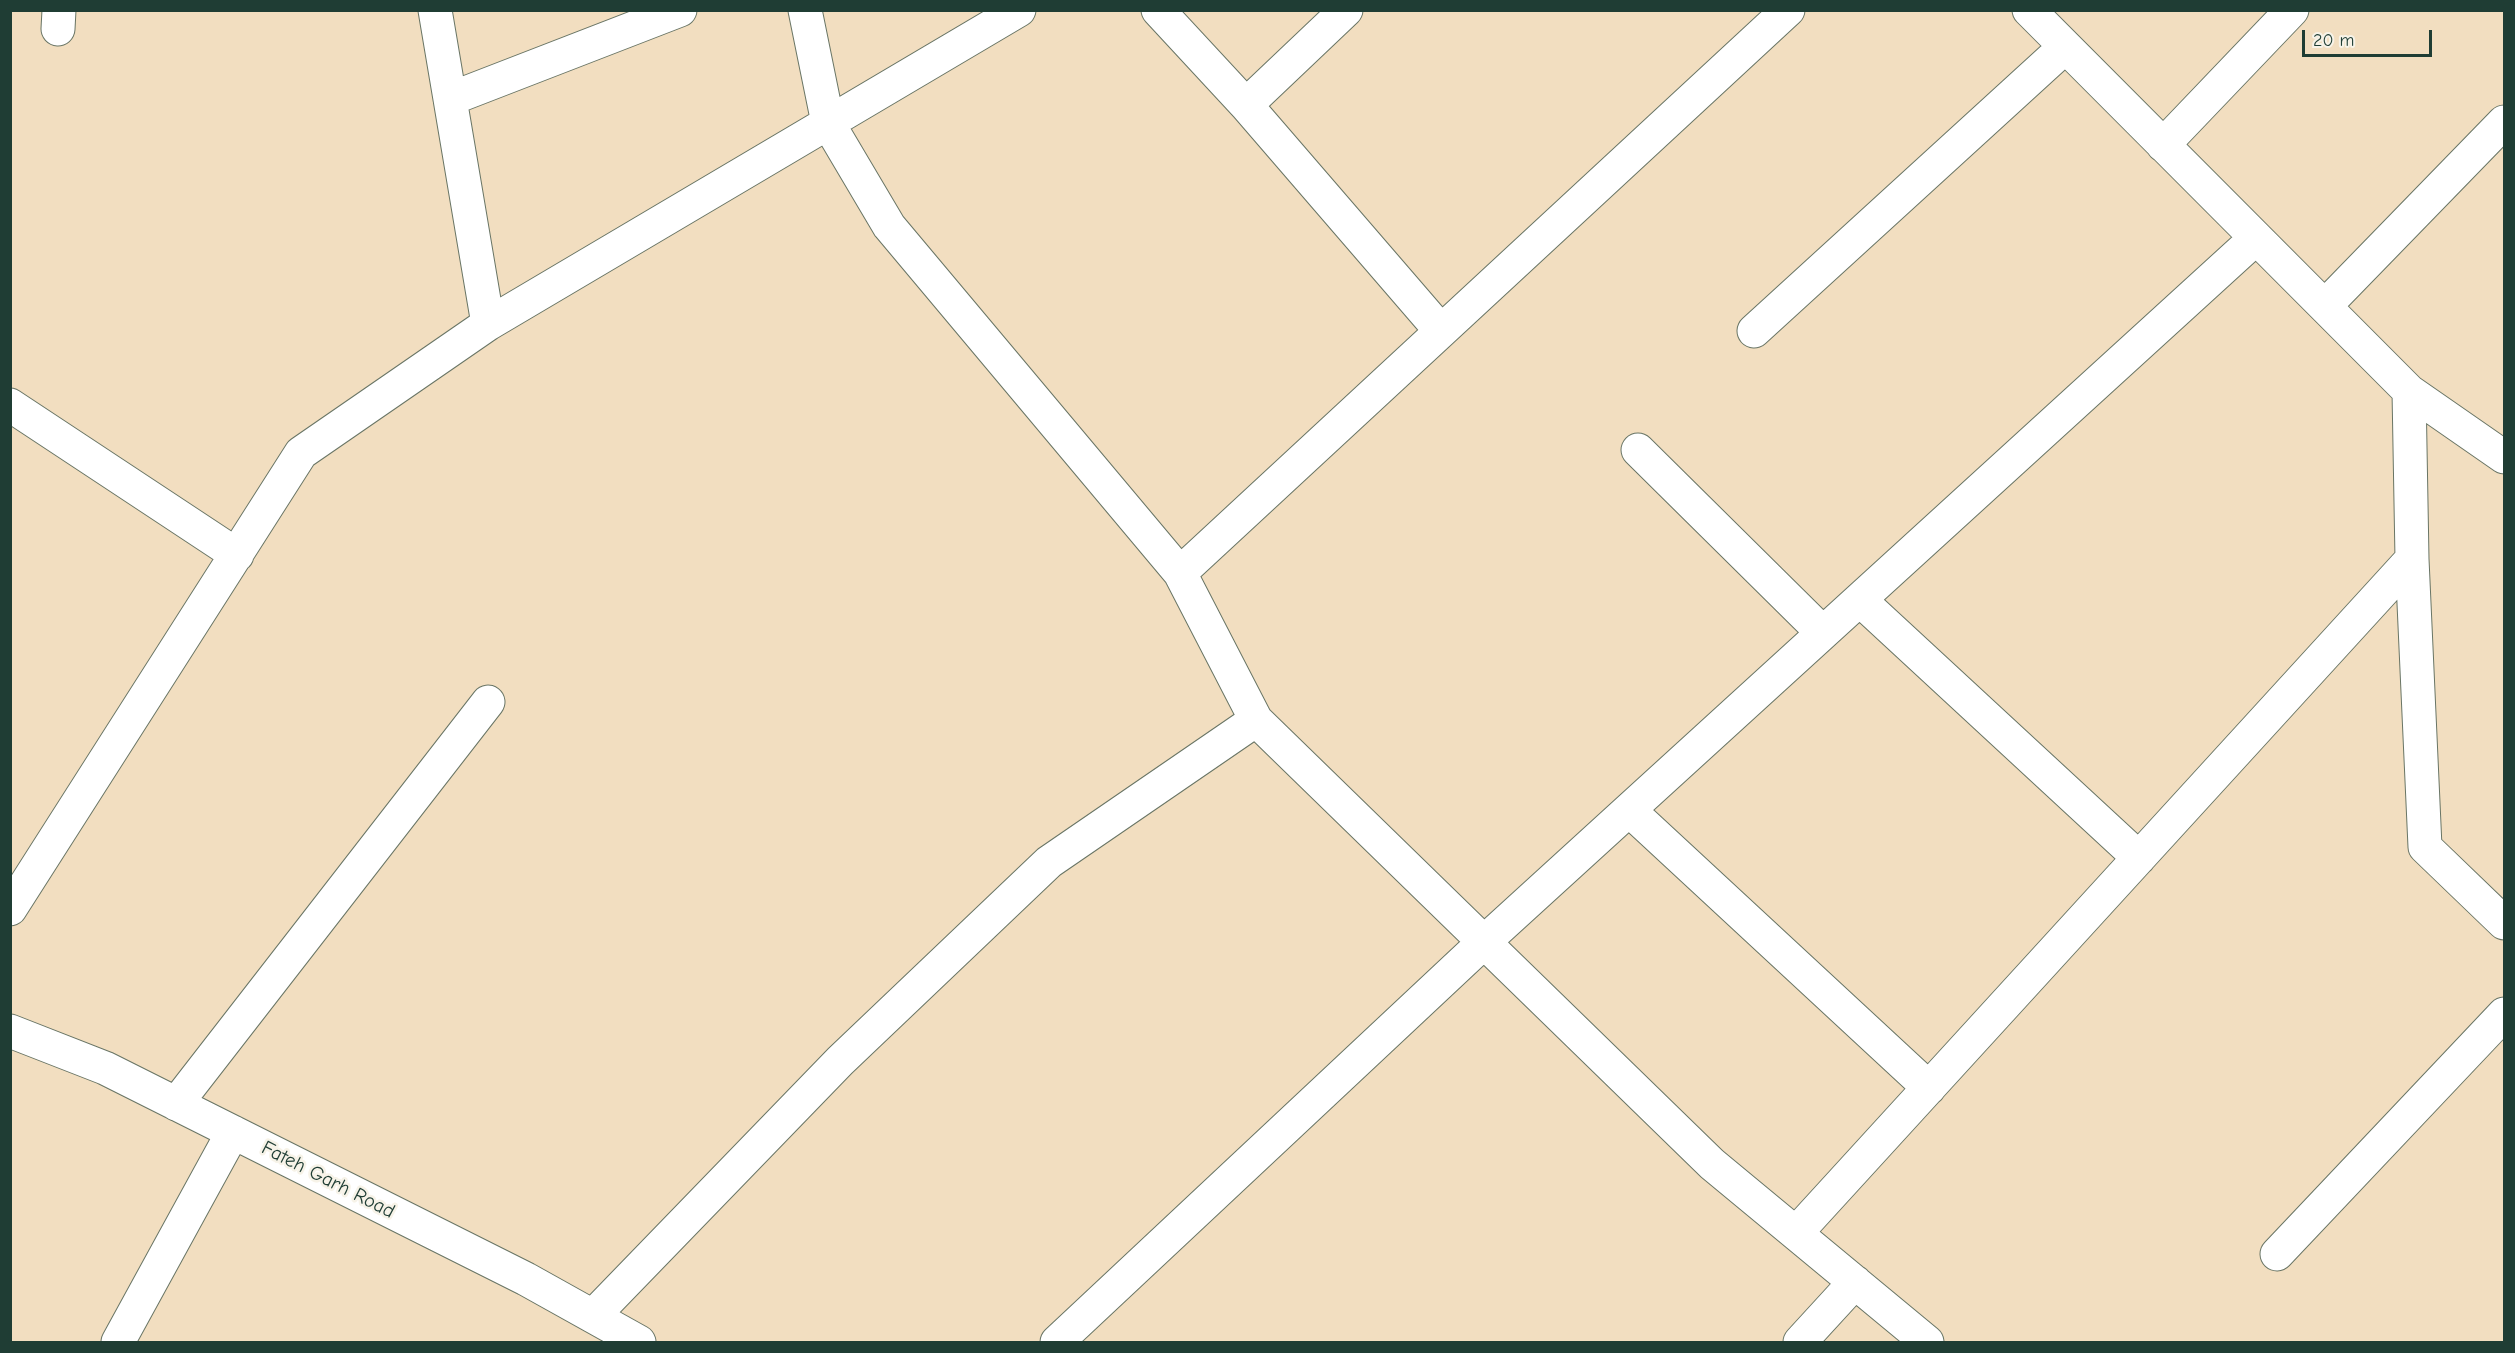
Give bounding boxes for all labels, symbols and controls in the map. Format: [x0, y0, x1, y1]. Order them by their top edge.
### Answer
scale bar [2305, 18, 2436, 56]
text: 20 m [2313, 30, 2354, 51]
street label: Fateh Garh Road [257, 1136, 399, 1224]

